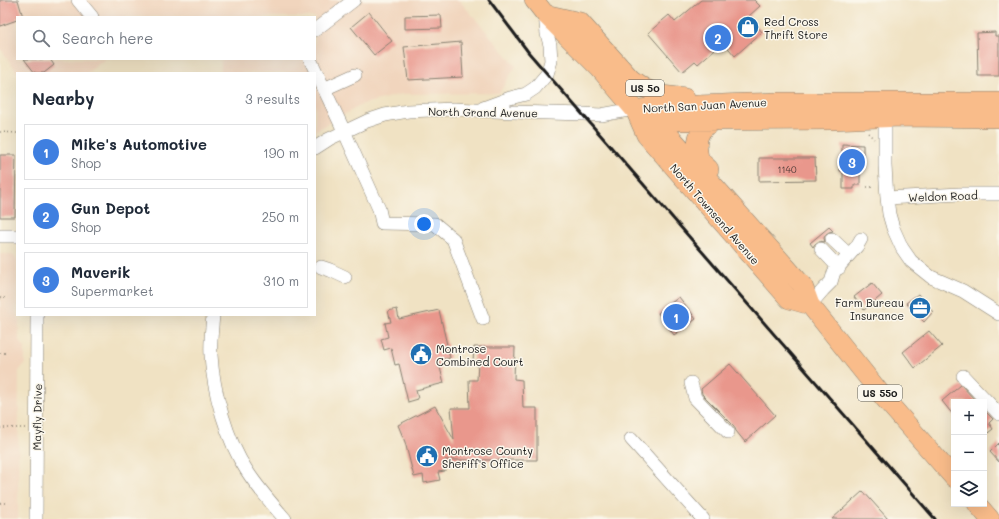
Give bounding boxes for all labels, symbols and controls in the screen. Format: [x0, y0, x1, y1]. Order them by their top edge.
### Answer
shop icon: Red Cross Thrift Store [735, 14, 761, 40]
place label: Red Cross Thrift Store [764, 14, 828, 42]
search box [16, 16, 316, 60]
pin: 2 [705, 23, 731, 53]
icon: search [30, 27, 52, 49]
text: Search here [62, 28, 153, 48]
road number: US 50 [626, 80, 664, 96]
text: Nearby [32, 87, 94, 109]
text: 3 results [245, 90, 300, 107]
street label: North San Juan Avenue [643, 94, 767, 116]
street label: North Grand Avenue [428, 104, 538, 120]
text: Mike's Automotive [71, 134, 207, 154]
text: 1 [43, 144, 49, 161]
text: 190 m [263, 144, 299, 161]
pin: 3 [839, 147, 865, 177]
text: Shop [71, 154, 101, 171]
street label: North Townsend Avenue [667, 160, 763, 268]
house number: 1140 [778, 164, 797, 175]
street label: Weldon Road [908, 187, 978, 205]
text: Gun Depot [71, 198, 150, 218]
text: 2 [42, 208, 50, 225]
text: 250 m [262, 208, 299, 225]
your location [414, 214, 434, 234]
text: Shop [71, 218, 101, 235]
text: Maverik [71, 262, 130, 282]
text: 3 [42, 272, 50, 289]
text: 310 m [263, 272, 299, 289]
text: Supermarket [71, 282, 154, 299]
place label: Farm Bureau Insurance [835, 295, 904, 323]
office icon: Farm Bureau Insurance [907, 295, 933, 321]
pin: 1 [663, 302, 689, 332]
public building icon: Montrose Combined Court [408, 341, 434, 367]
place label: Montrose Combined Court [436, 341, 524, 369]
street label: Mayfly Drive [29, 383, 45, 451]
road number: US 550 [858, 385, 902, 401]
map controls [951, 399, 987, 507]
button: + [951, 399, 987, 435]
button: − [951, 435, 987, 471]
public building icon: Montrose County Sheriff's Office [414, 443, 440, 469]
place label: Montrose County Sheriff's Office [442, 443, 533, 471]
button: layers [951, 471, 987, 507]

